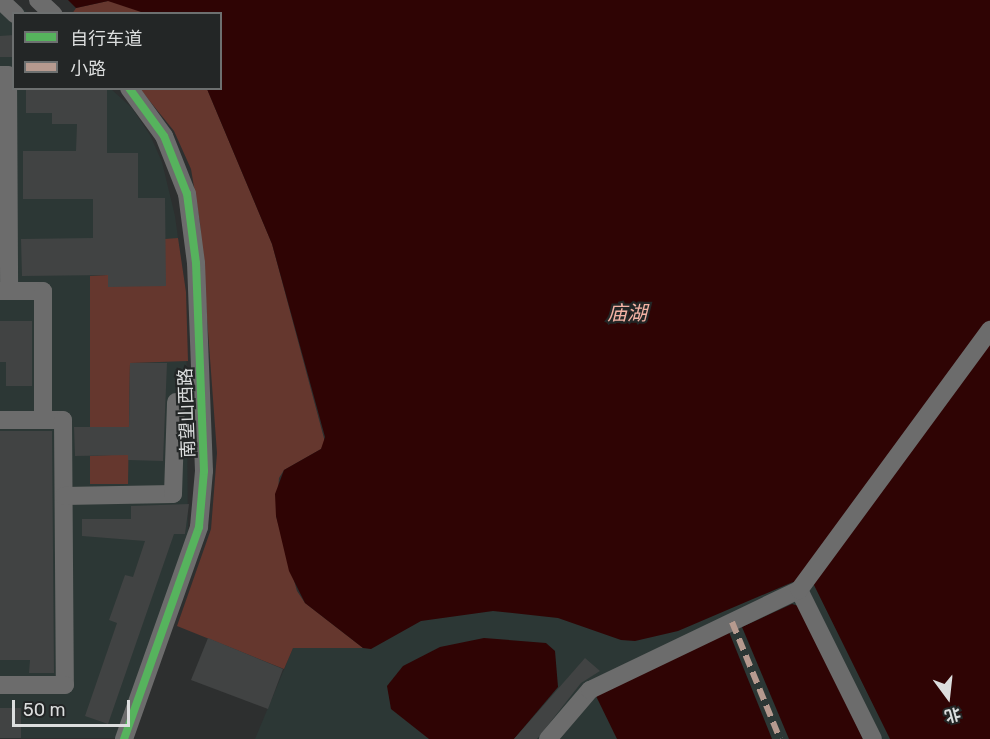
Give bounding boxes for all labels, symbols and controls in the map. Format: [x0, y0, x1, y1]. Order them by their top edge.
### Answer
legend [12, 12, 222, 90]
text: 自行车道 [70, 28, 142, 50]
text: 小路 [70, 58, 106, 80]
water label: 庙湖 [607, 301, 647, 325]
street label: 南望山西路 [175, 368, 199, 458]
north arrow [918, 667, 978, 727]
scale bar [15, 688, 134, 726]
text: 50 m [23, 699, 66, 721]
text: 北 [943, 704, 963, 726]

